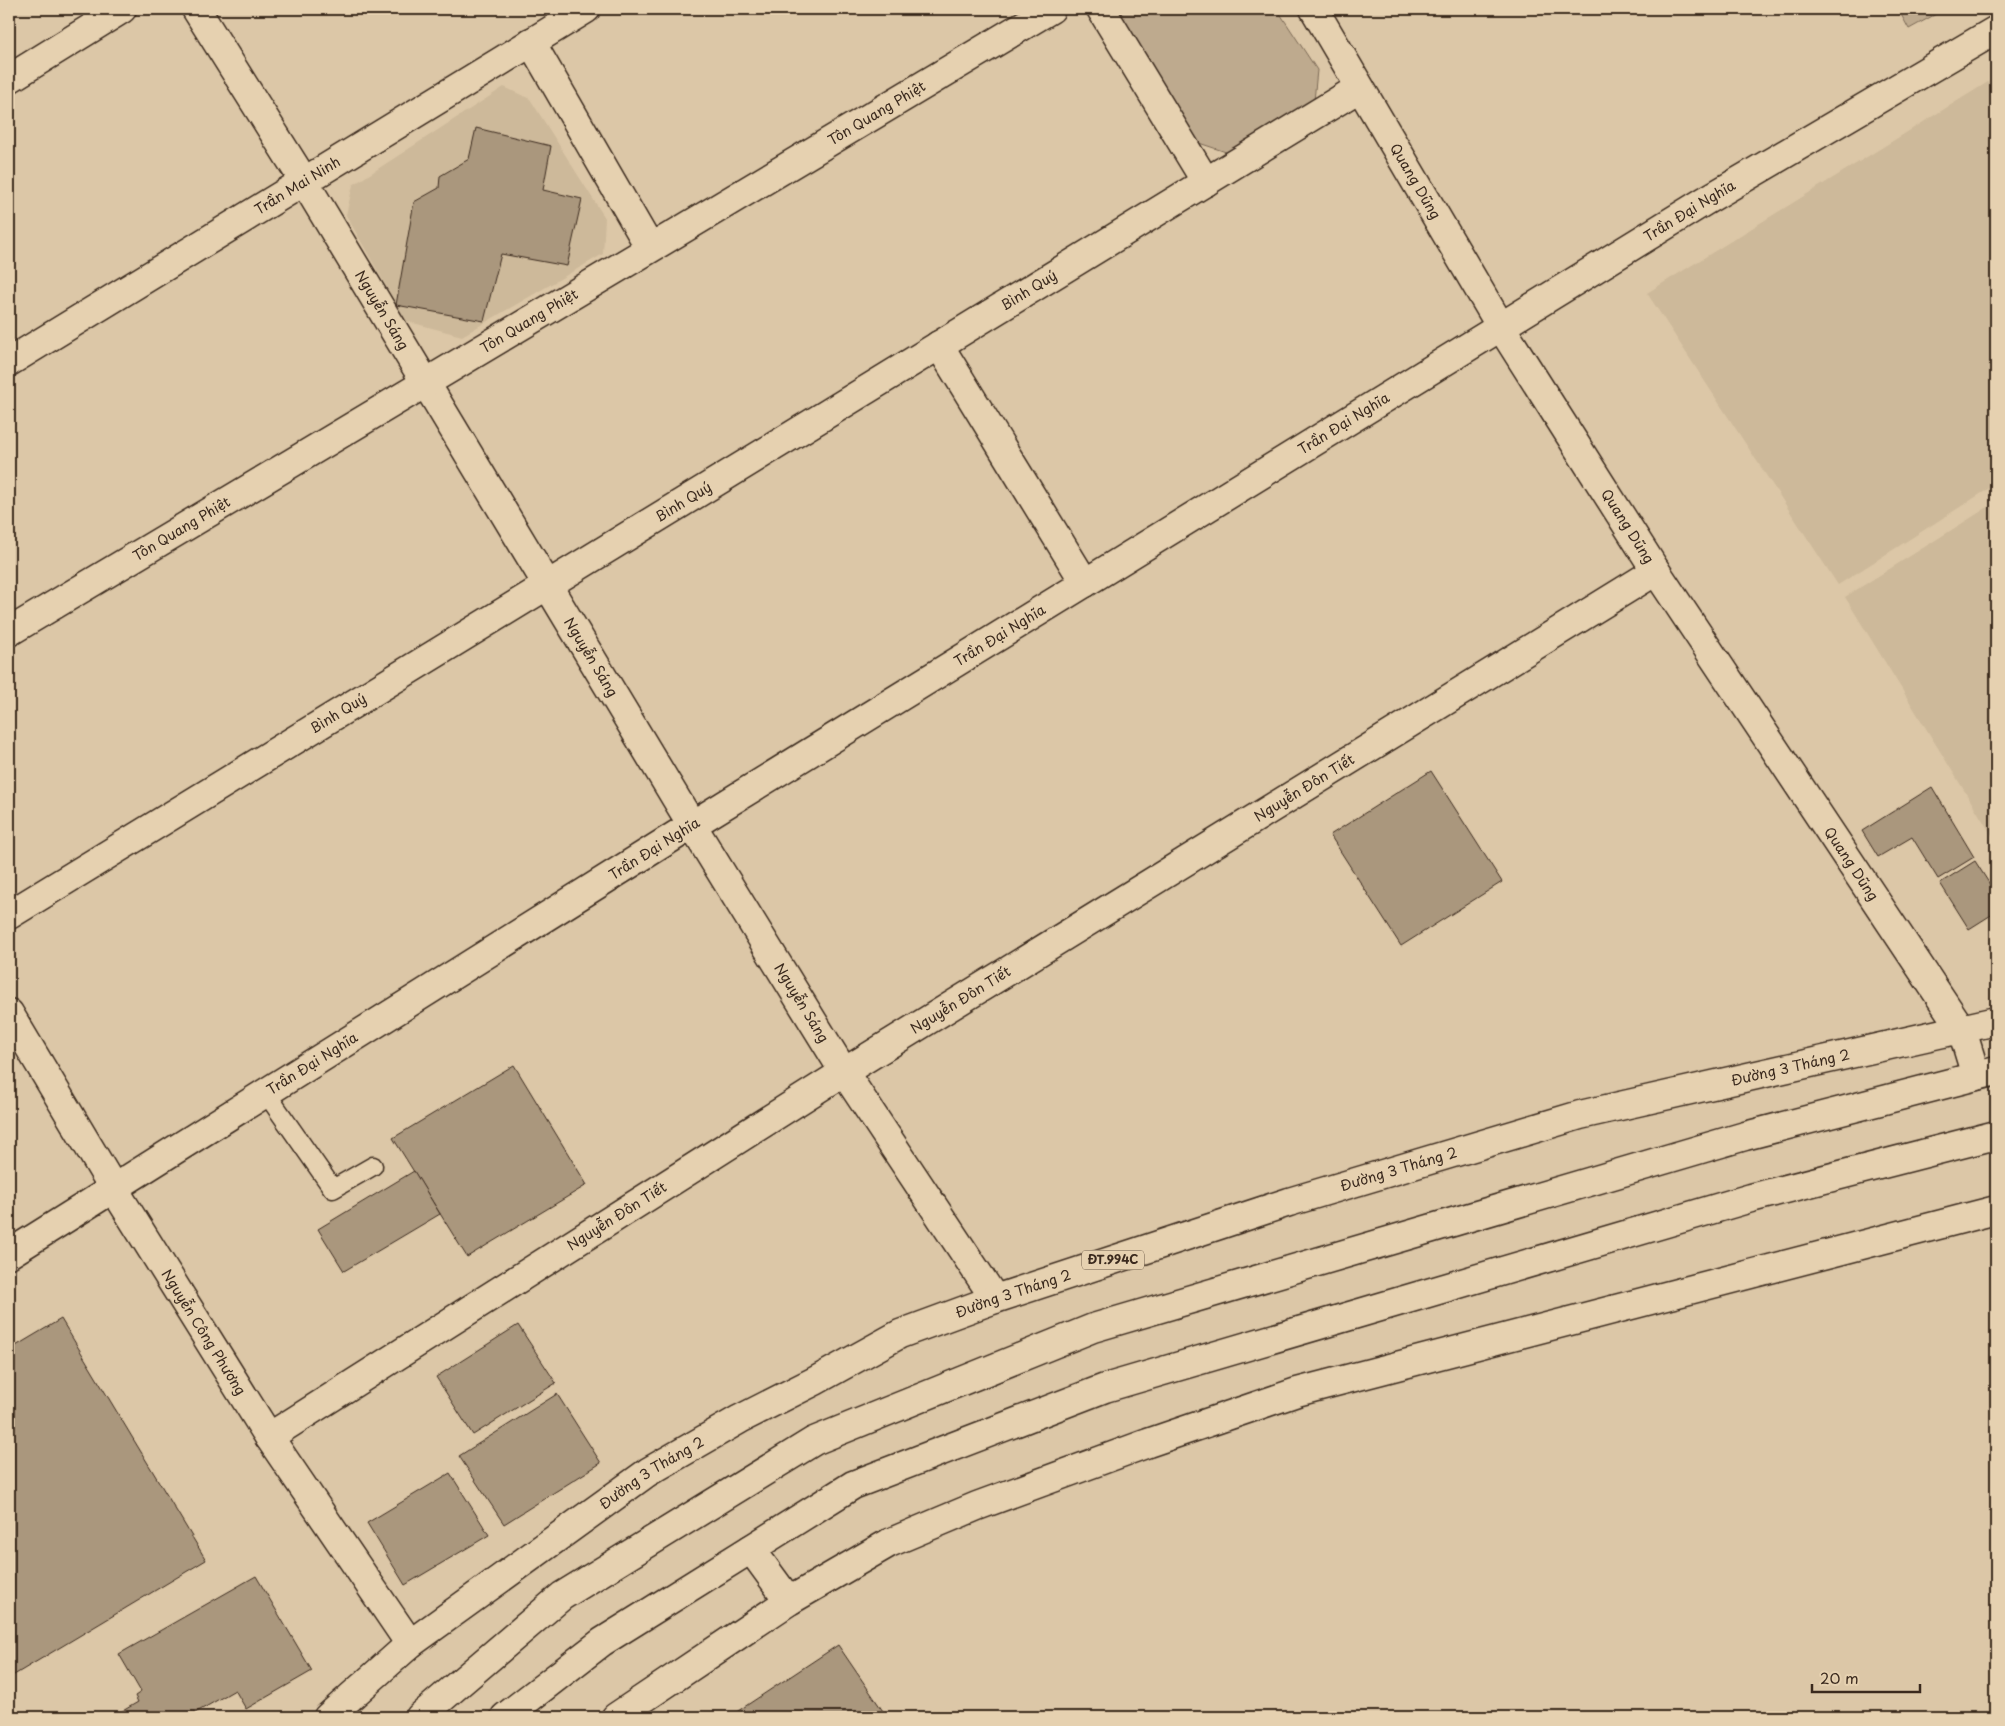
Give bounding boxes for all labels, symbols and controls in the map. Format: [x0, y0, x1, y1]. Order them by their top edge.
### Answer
street label: Tôn Quang Phiệt [824, 75, 930, 150]
street label: Quang Dũng [1385, 139, 1446, 223]
street label: Trần Mai Ninh [250, 151, 344, 220]
street label: Trần Đại Nghĩa [1639, 174, 1739, 246]
street label: Bình Quý [996, 264, 1061, 315]
street label: Nguyễn Sáng [350, 266, 414, 354]
street label: Tôn Quang Phiệt [476, 283, 582, 358]
street label: Trần Đại Nghĩa [1294, 387, 1393, 459]
street label: Bình Quý [651, 476, 715, 527]
street label: Quang Dũng [1596, 485, 1660, 567]
street label: Tôn Quang Phiệt [128, 491, 234, 566]
street label: Trần Đại Nghĩa [950, 599, 1049, 671]
street label: Nguyễn Sáng [559, 613, 623, 701]
street label: Bình Quý [306, 688, 370, 738]
street label: Nguyễn Đôn Tiết [1250, 748, 1358, 826]
street label: Trần Đại Nghĩa [604, 812, 704, 885]
street label: Quang Dũng [1819, 822, 1884, 905]
street label: Nguyễn Sáng [770, 959, 834, 1046]
street label: Nguyễn Đôn Tiết [906, 961, 1015, 1039]
street label: Trần Đại Nghĩa [262, 1026, 362, 1100]
street label: Đường 3 Tháng 2 [1729, 1043, 1852, 1091]
street label: Đường 3 Tháng 2 [1338, 1141, 1459, 1196]
street label: Nguyễn Đôn Tiết [563, 1176, 671, 1255]
road number: ĐT.994C [1082, 1250, 1144, 1270]
street label: Đường 3 Tháng 2 [952, 1264, 1074, 1323]
street label: Nguyễn Công Phương [157, 1265, 251, 1399]
street label: Đường 3 Tháng 2 [595, 1431, 708, 1514]
scale bar [1812, 1661, 1920, 1693]
text: 20 m [1820, 1666, 1859, 1689]

